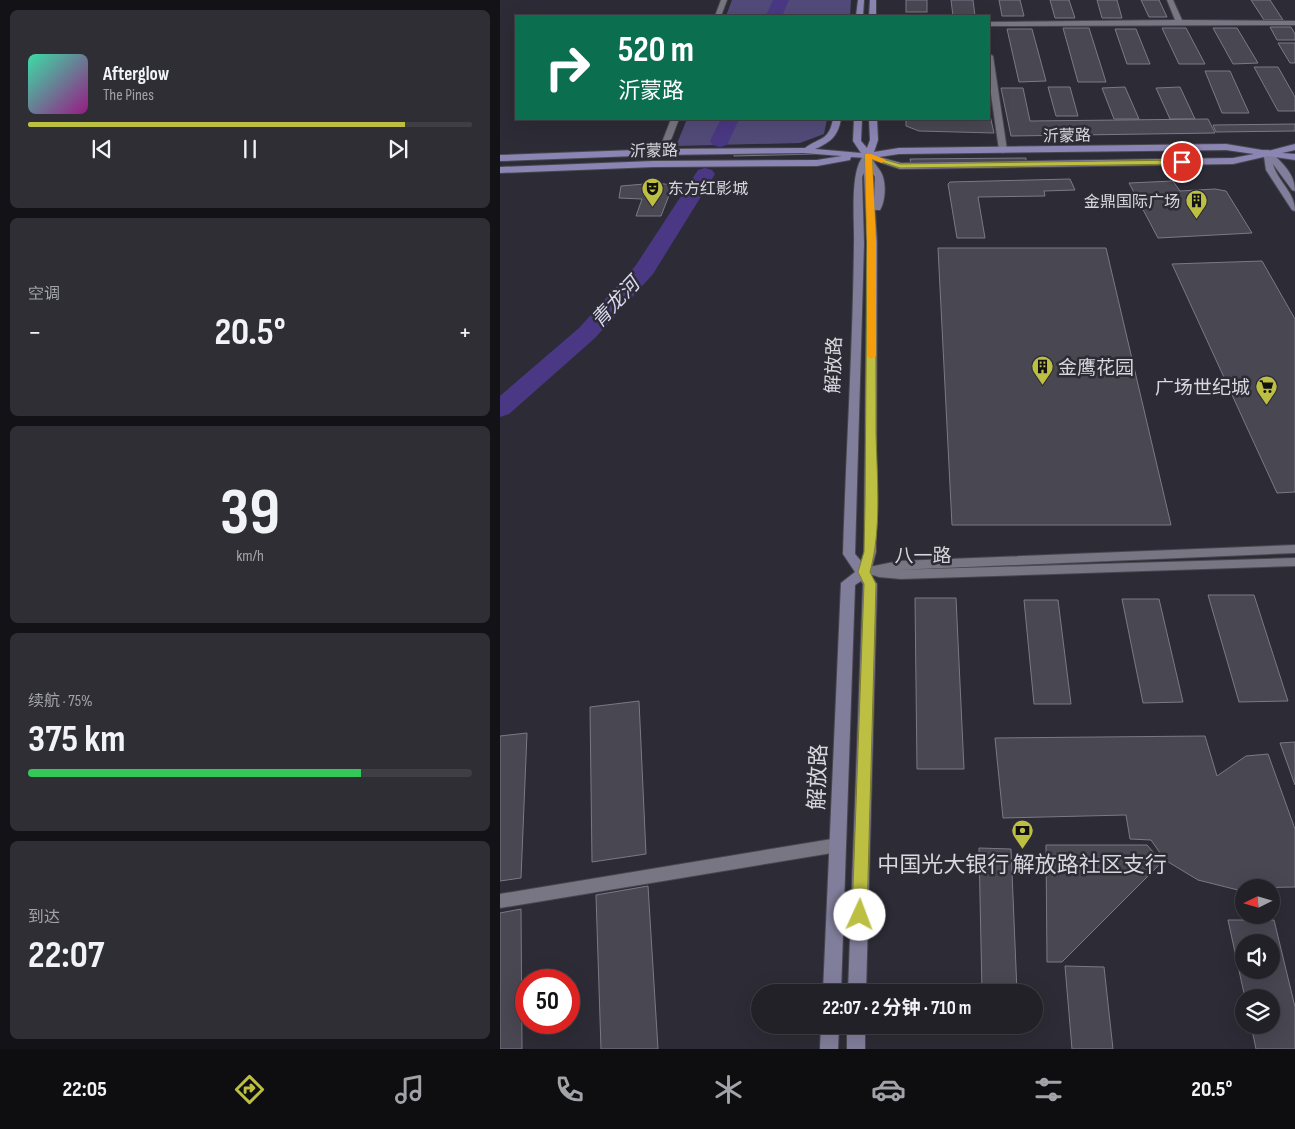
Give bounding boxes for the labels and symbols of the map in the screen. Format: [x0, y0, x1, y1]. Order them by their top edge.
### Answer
street label: 沂蒙路 [1043, 127, 1091, 146]
pin [1161, 141, 1203, 183]
street label: 沂蒙路 [630, 142, 678, 161]
theatre icon: 东方红影城 [640, 176, 664, 207]
place label: 东方红影城 [668, 180, 748, 199]
building icon: 金鼎国际广场 [1184, 189, 1208, 220]
place label: 金鼎国际广场 [1084, 193, 1180, 212]
water label: 青龙河 [586, 270, 648, 333]
street label: 解放路 [822, 336, 847, 394]
building icon: 金鹰花园 [1030, 355, 1054, 386]
place label: 金鹰花园 [1058, 357, 1134, 380]
supermarket icon: 广场世纪城 [1254, 375, 1278, 406]
place label: 广场世纪城 [1155, 377, 1250, 400]
street label: 八一路 [894, 545, 952, 568]
street label: 解放路 [804, 744, 833, 811]
bank icon: 中国光大银行 解放路社区支行 [1010, 819, 1034, 850]
place label: 中国光大银行 解放路社区支行 [877, 852, 1167, 879]
north arrow [1235, 879, 1280, 924]
position arrow [833, 888, 885, 940]
speed limit sign: 50 [515, 969, 580, 1034]

